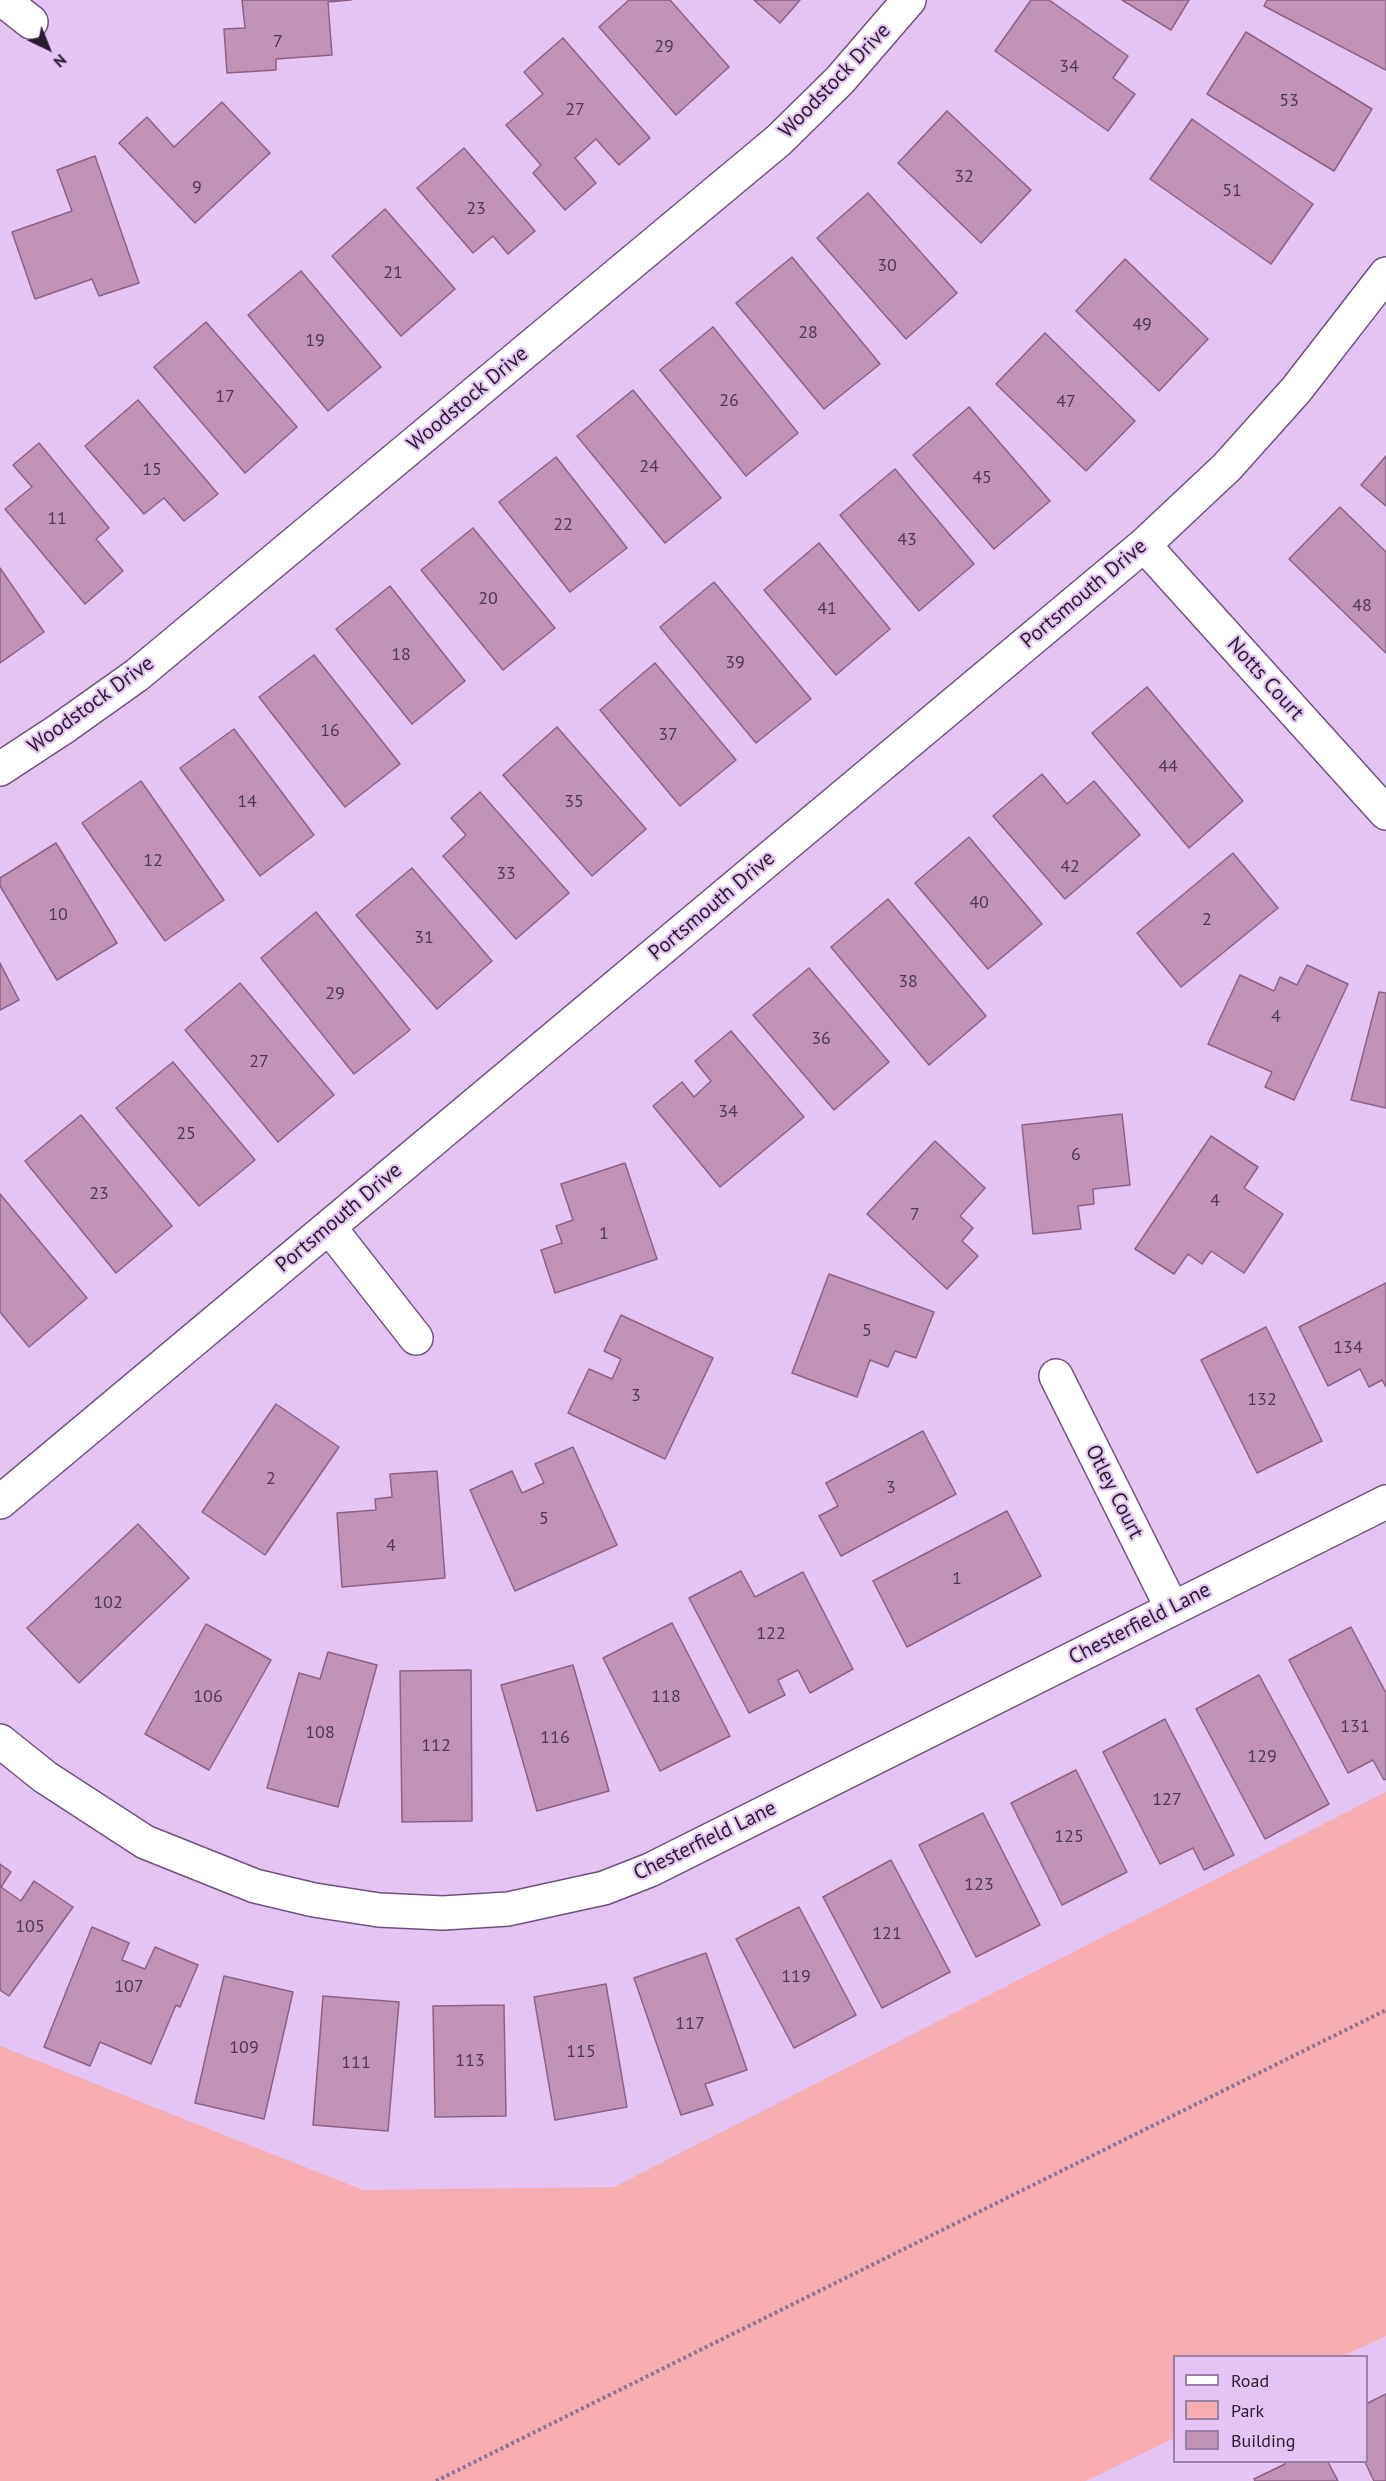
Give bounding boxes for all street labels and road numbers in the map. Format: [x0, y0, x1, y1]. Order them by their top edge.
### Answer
street label: Woodstock Drive [774, 18, 896, 144]
street label: Woodstock Drive [403, 341, 533, 457]
street label: Portsmouth Drive [1016, 534, 1152, 654]
street label: Notts Court [1221, 632, 1309, 726]
street label: Woodstock Drive [23, 651, 159, 759]
street label: Portsmouth Drive [644, 846, 780, 966]
street label: Portsmouth Drive [271, 1158, 407, 1278]
street label: Otley Court [1080, 1441, 1148, 1543]
street label: Chesterfield Lane [1065, 1577, 1215, 1671]
street label: Chesterfield Lane [629, 1796, 781, 1886]

